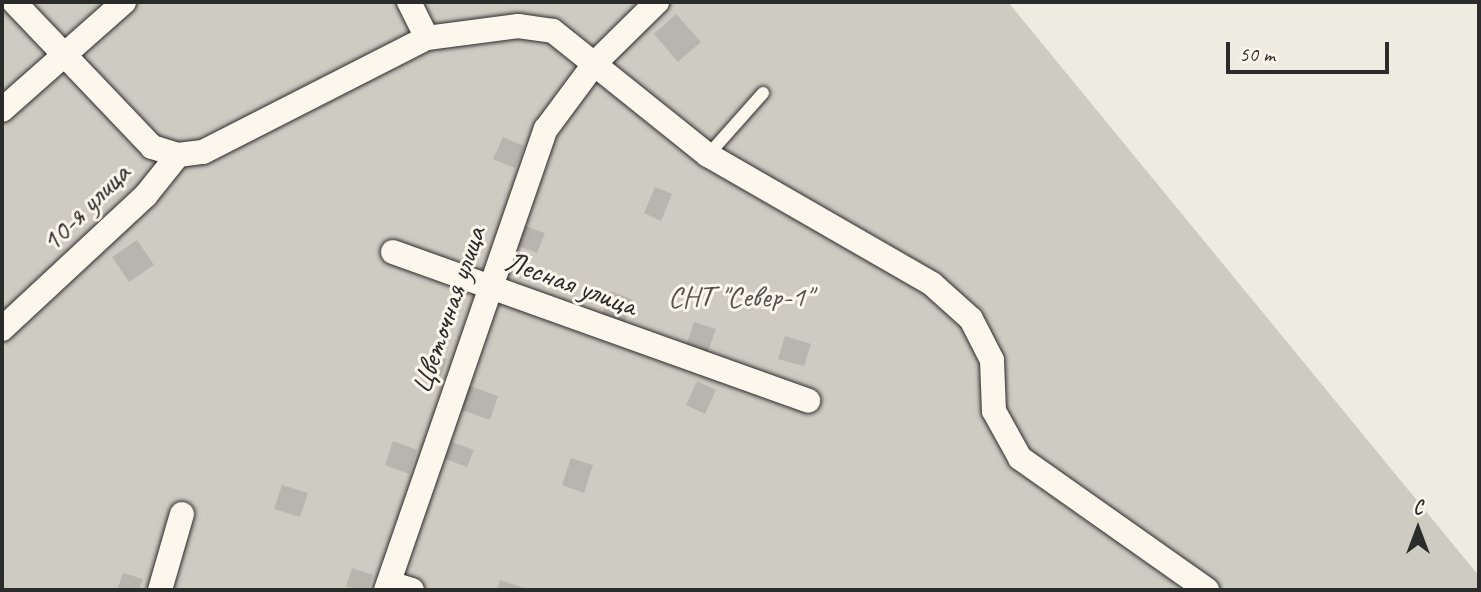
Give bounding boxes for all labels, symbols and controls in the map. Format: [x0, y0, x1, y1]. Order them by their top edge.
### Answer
scale bar [1229, 28, 1392, 72]
text: 50 m [1239, 41, 1275, 67]
street label: 10-я улица [32, 154, 138, 260]
street label: Цветочная улица [402, 220, 494, 400]
street label: Лесная улица [500, 243, 642, 323]
park label: СНТ "Север-1" [668, 278, 812, 314]
north arrow [1383, 494, 1453, 564]
text: С [1413, 496, 1423, 520]

